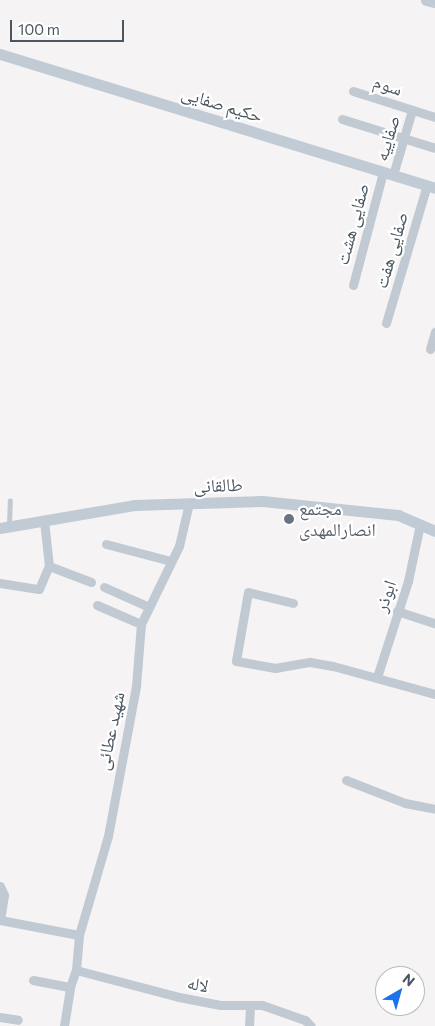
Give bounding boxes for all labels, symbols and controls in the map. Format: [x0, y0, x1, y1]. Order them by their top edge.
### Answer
scale bar [12, 10, 126, 42]
text: 100 m [18, 20, 60, 38]
street label: سوم [371, 70, 405, 100]
street label: حکیم صفایی [179, 81, 265, 127]
street label: صفاییه [370, 113, 404, 163]
street label: صفایی هشت [331, 181, 373, 267]
street label: صفایی هفت [370, 209, 412, 291]
street label: طالقانی [193, 473, 243, 497]
place label: مجتمع انصارالمهدی [299, 498, 376, 540]
marker: مجتمع انصارالمهدی [283, 513, 295, 525]
street label: ابوذر [370, 577, 400, 615]
street label: شهید عطائی [91, 690, 129, 772]
north arrow [375, 966, 425, 1016]
text: N [400, 970, 418, 990]
street label: لاله [185, 971, 211, 997]

